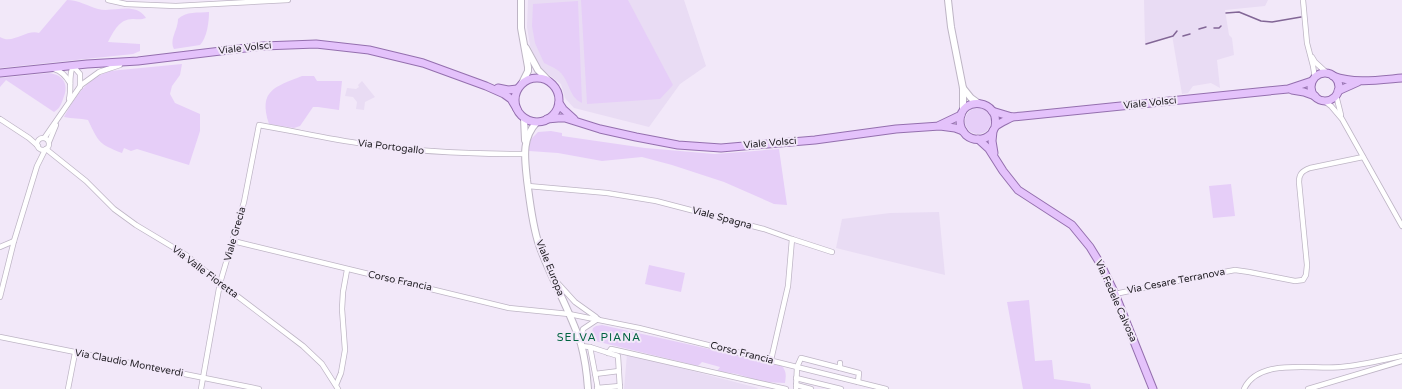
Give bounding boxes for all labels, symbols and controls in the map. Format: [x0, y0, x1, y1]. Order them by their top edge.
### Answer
street label: Viale Volsci [218, 39, 272, 57]
street label: Viale Volsci [1123, 94, 1177, 112]
street label: Viale Volsci [743, 135, 797, 151]
street label: Via Portogallo [357, 137, 425, 157]
street label: Viale Spagna [691, 204, 753, 232]
street label: Viale Grecia [222, 205, 248, 263]
street label: Viale Europa [533, 238, 567, 298]
street label: Via Valle Fioretta [169, 243, 241, 301]
street label: Via Fedele Calvosa [1093, 258, 1139, 344]
street label: Via Cesare Terranova [1126, 266, 1226, 296]
street label: Corso Francia [367, 268, 433, 294]
district label: SELVA PIANA [557, 331, 641, 344]
street label: Corso Francia [709, 339, 775, 367]
street label: Via Claudio Monteverdi [74, 347, 184, 379]

